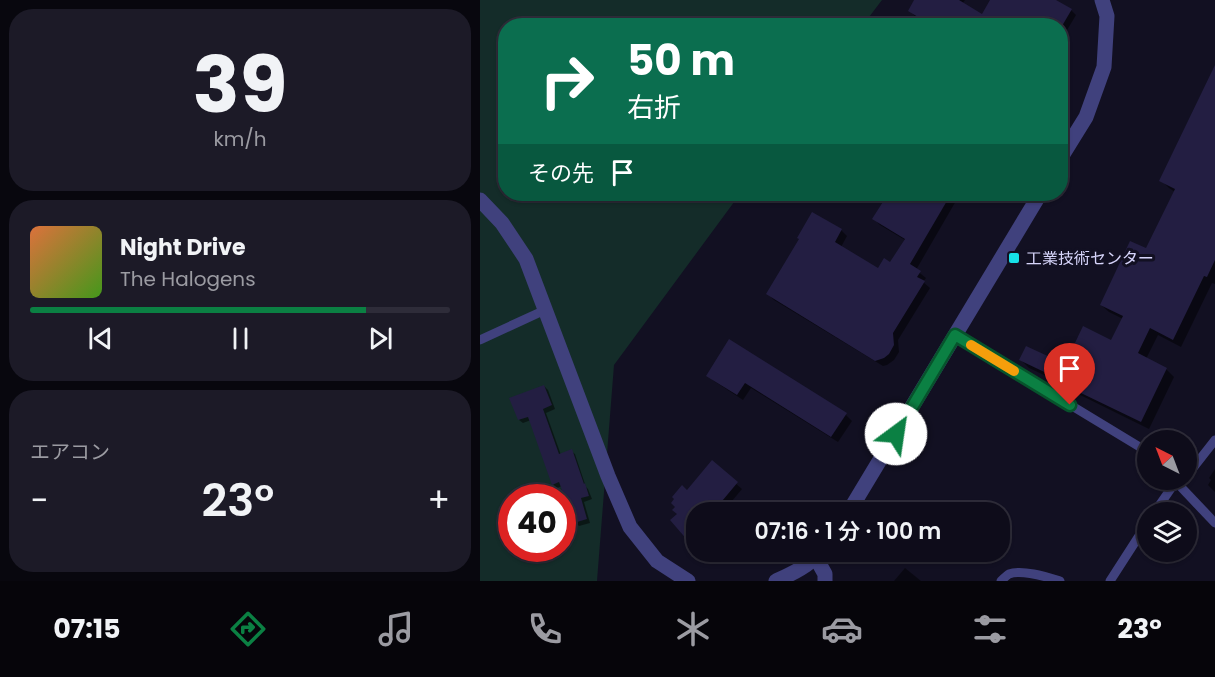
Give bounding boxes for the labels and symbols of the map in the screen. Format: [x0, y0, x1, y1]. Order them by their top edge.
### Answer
place label: 工業技術センター [1026, 247, 1154, 270]
marker: 工業技術センター [1007, 251, 1021, 265]
pin [1044, 343, 1095, 405]
position arrow [864, 402, 928, 466]
north arrow [1137, 430, 1197, 490]
speed limit sign: 40 [498, 484, 576, 562]

